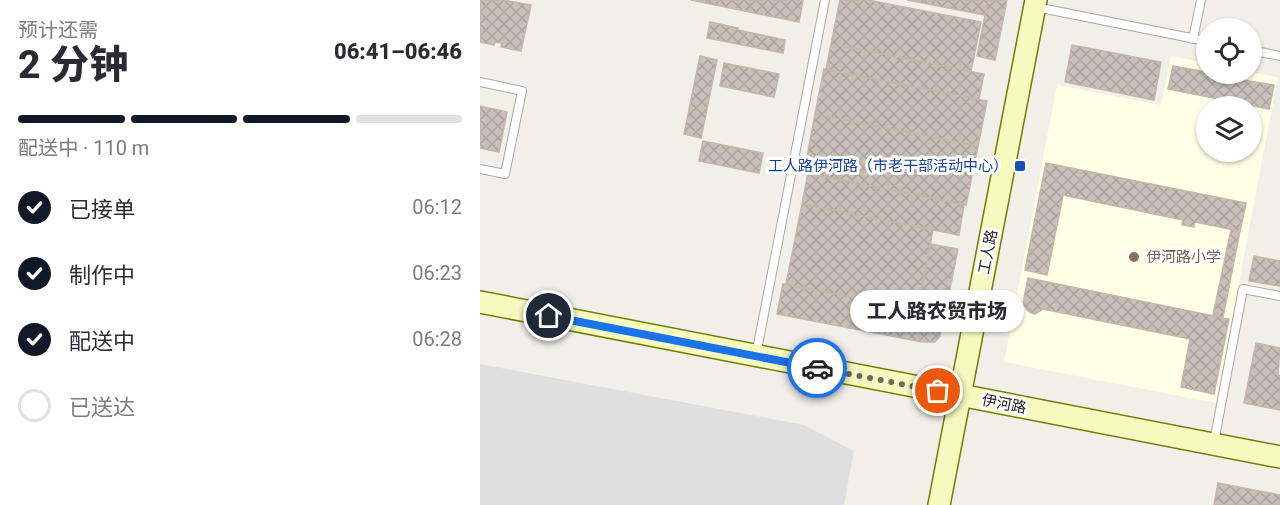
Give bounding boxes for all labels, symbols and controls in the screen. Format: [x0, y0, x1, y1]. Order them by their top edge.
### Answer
text: 预计还需 [18, 18, 98, 42]
map controls [1196, 18, 1262, 162]
button: locate [1196, 18, 1262, 84]
text: 06:41–06:46 [334, 39, 462, 64]
text: 2 分钟 [18, 42, 128, 88]
button: layers [1196, 96, 1262, 162]
text: 配送中 · 110 m [18, 136, 149, 160]
place label: 工人路伊河路（市老干部活动中心） [768, 157, 1008, 175]
marker: 工人路伊河路（市老干部活动中心） [1013, 159, 1027, 173]
icon: check [18, 191, 51, 224]
text: 06:12 [412, 195, 462, 219]
text: 已接单 [69, 197, 135, 222]
street label: 工人路 [975, 228, 1001, 276]
place label: 伊河路小学 [1146, 248, 1221, 266]
marker: 伊河路小学 [1127, 250, 1141, 264]
icon: check [18, 257, 51, 290]
text: 06:23 [412, 261, 462, 285]
text: 制作中 [69, 263, 135, 288]
callout: 工人路农贸市场 [851, 289, 1025, 331]
pin [523, 290, 574, 341]
icon: home [532, 299, 565, 332]
text: 工人路农贸市场 [867, 299, 1007, 323]
icon: check [18, 323, 51, 356]
text: 06:28 [412, 327, 462, 351]
text: 配送中 [69, 329, 135, 354]
courier [787, 338, 847, 398]
icon: car [801, 352, 834, 385]
pin [912, 365, 963, 416]
icon: bag [921, 374, 954, 407]
street label: 伊河路 [980, 391, 1028, 417]
text: 已送达 [69, 395, 135, 420]

